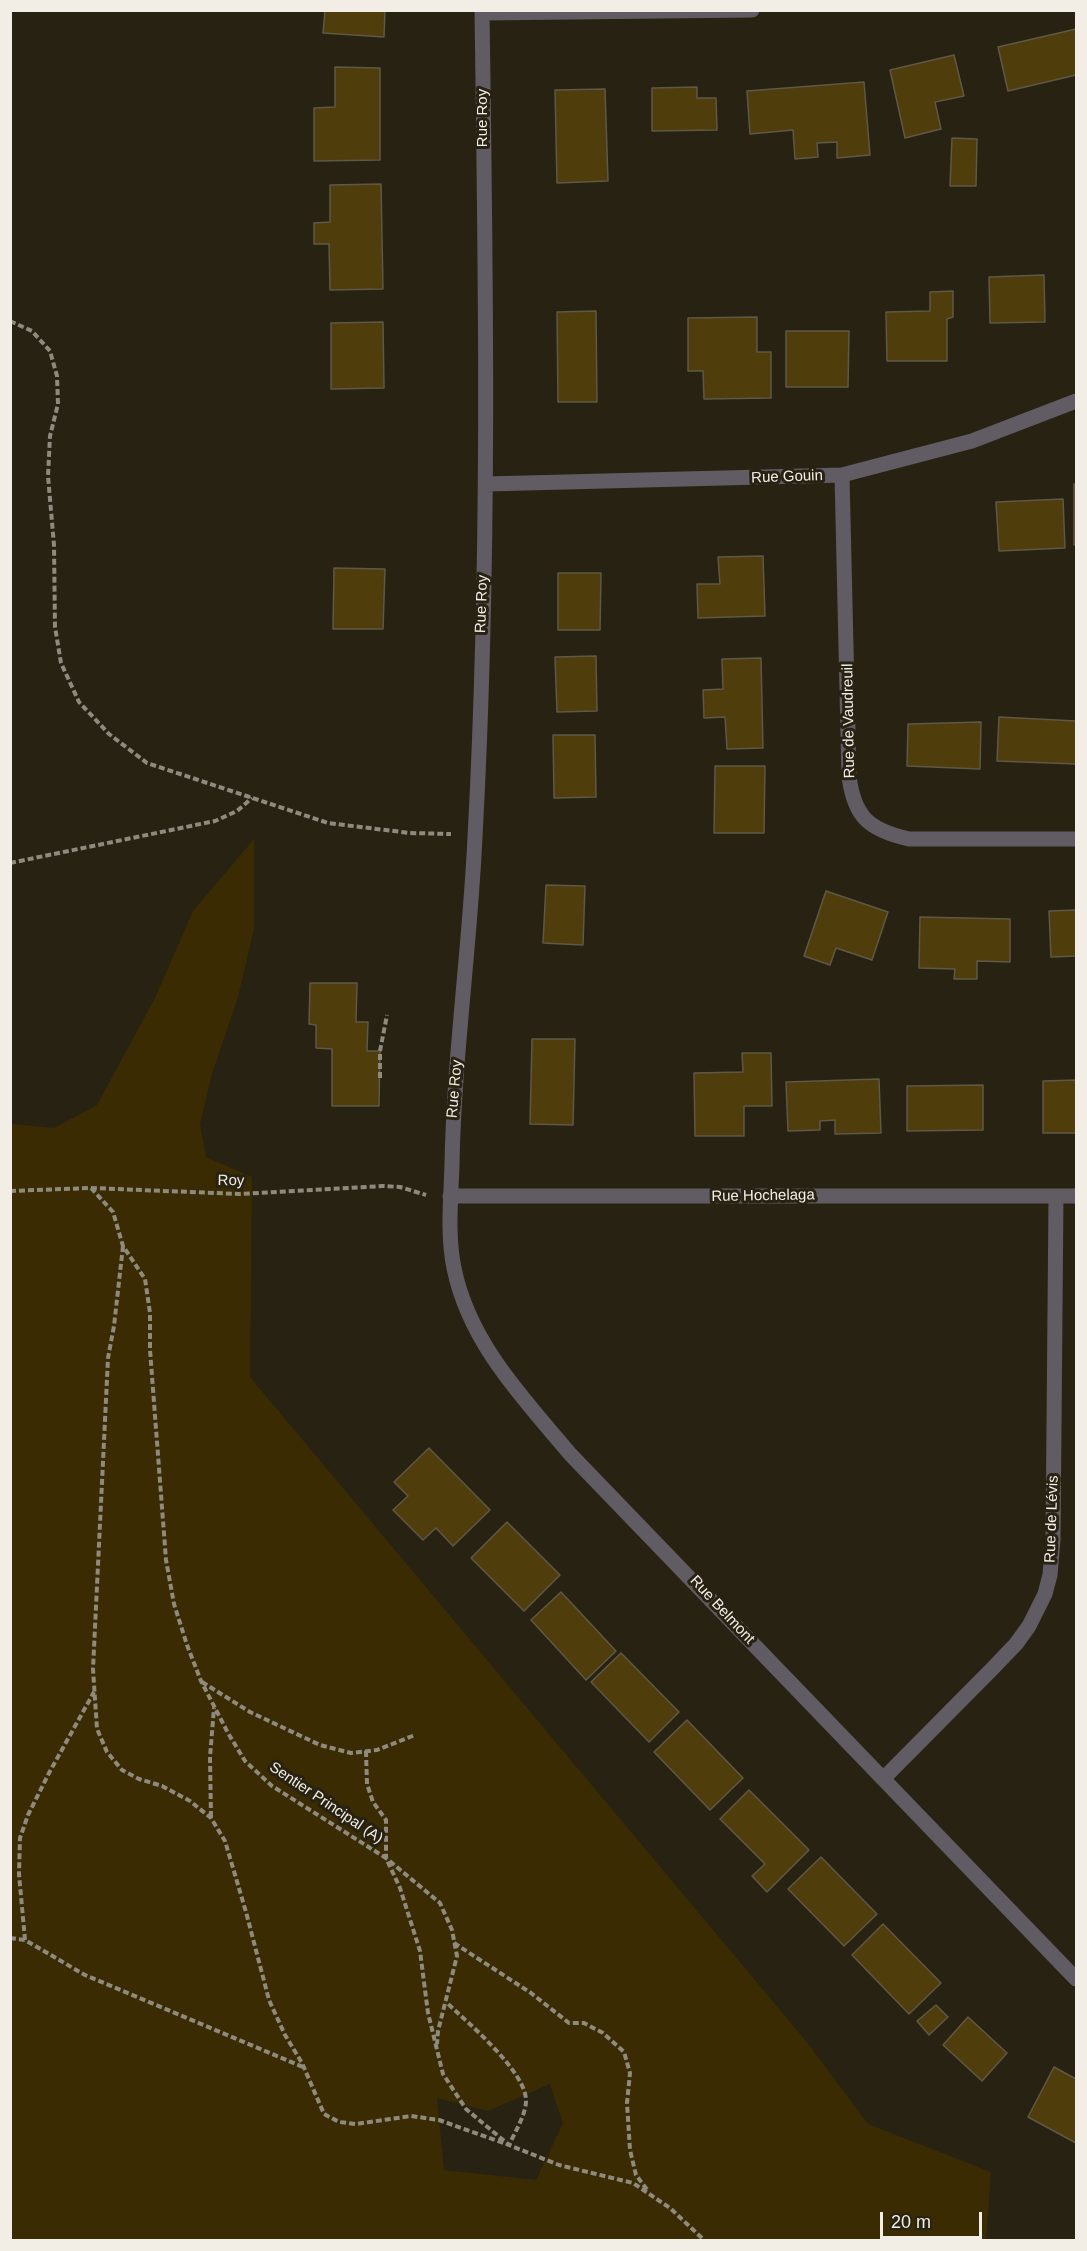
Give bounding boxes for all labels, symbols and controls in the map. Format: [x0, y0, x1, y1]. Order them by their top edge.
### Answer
street label: Rue Roy [474, 89, 492, 147]
street label: Rue Gouin [751, 467, 823, 487]
street label: Rue Roy [472, 575, 492, 633]
street label: Rue de Vaudreuil [839, 663, 859, 779]
street label: Rue Roy [443, 1059, 467, 1119]
street label: Roy [218, 1172, 244, 1190]
street label: Rue Hochelaga [711, 1186, 815, 1206]
street label: Rue de Lévis [1041, 1475, 1063, 1563]
street label: Rue Belmont [686, 1572, 758, 1648]
street label: Sentier Principal (A) [266, 1758, 386, 1848]
scale bar [883, 2200, 985, 2238]
text: 20 m [891, 2212, 931, 2232]

